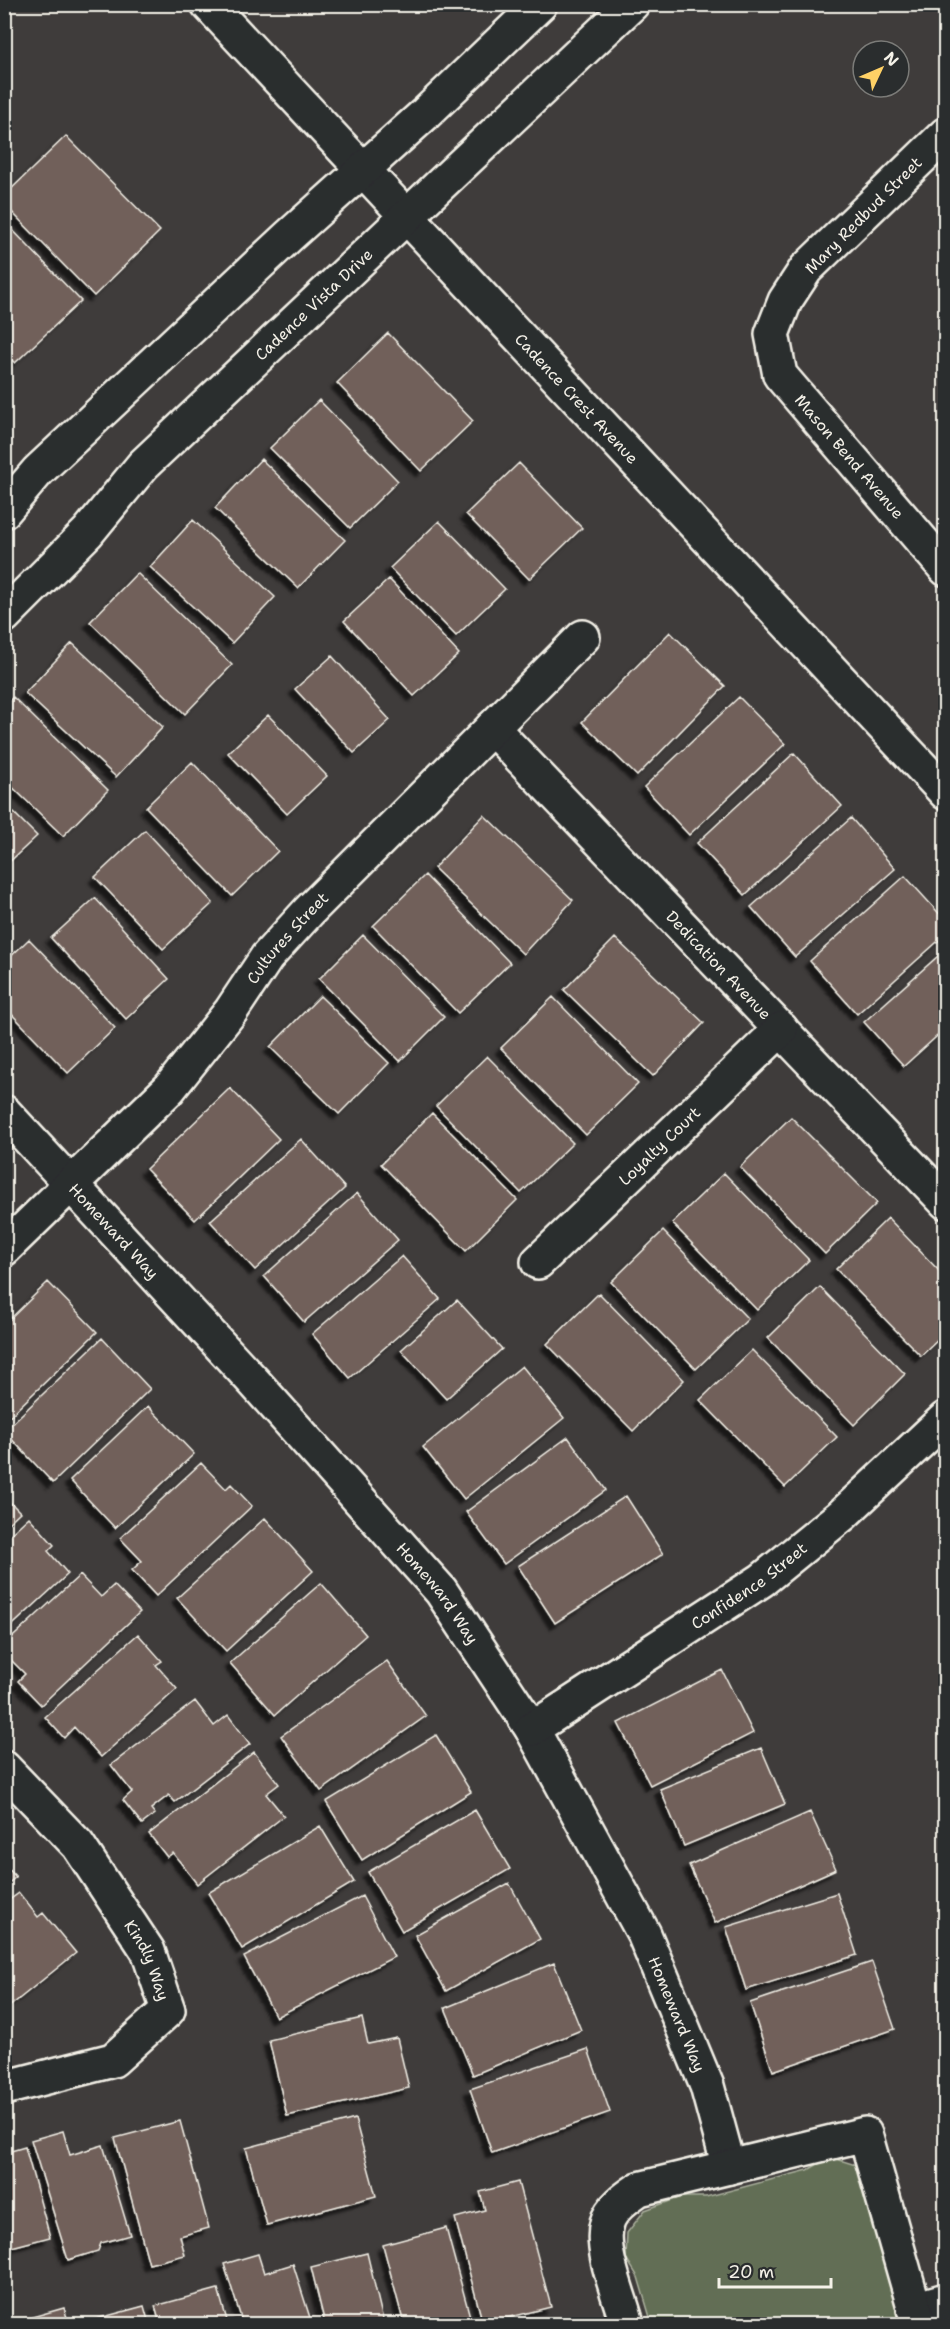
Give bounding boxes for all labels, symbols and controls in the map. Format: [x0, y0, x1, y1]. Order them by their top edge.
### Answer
north arrow [851, 39, 911, 99]
text: N [879, 47, 903, 71]
street label: Mary Redbud Street [800, 152, 927, 279]
street label: Cadence Vista Drive [251, 244, 377, 365]
street label: Cadence Crest Avenue [510, 329, 643, 469]
street label: Mason Bend Avenue [790, 390, 909, 523]
street label: Cultures Street [242, 888, 333, 988]
street label: Dedication Avenue [661, 906, 776, 1024]
street label: Loyalty Court [614, 1102, 705, 1190]
street label: Homeward Way [64, 1179, 163, 1284]
street label: Homeward Way [391, 1538, 483, 1648]
street label: Confidence Street [687, 1538, 811, 1634]
street label: Kindly Way [119, 1916, 174, 2003]
street label: Homeward Way [643, 1953, 710, 2075]
scale bar [719, 2251, 832, 2289]
text: 20 m [728, 2260, 774, 2284]

